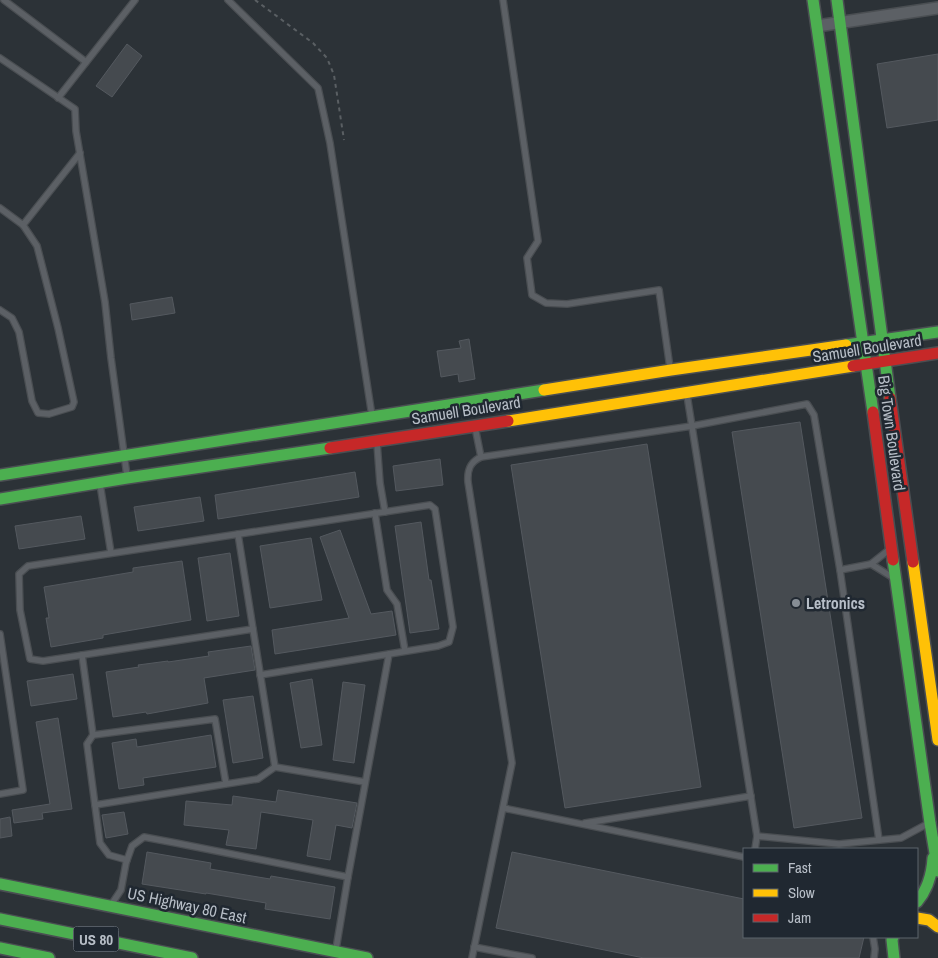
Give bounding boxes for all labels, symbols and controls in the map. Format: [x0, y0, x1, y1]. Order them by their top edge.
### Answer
street label: Samuell Boulevard [811, 329, 923, 367]
street label: Big Town Boulevard [873, 374, 911, 492]
street label: Samuell Boulevard [410, 391, 522, 429]
place label: Letronics [806, 592, 865, 614]
marker: Letronics [790, 597, 802, 609]
legend [743, 848, 918, 938]
text: Fast [788, 857, 812, 878]
street label: US Highway 80 East [126, 882, 249, 928]
text: Slow [788, 882, 815, 903]
text: Jam [788, 907, 811, 928]
road number: US 80 [74, 926, 118, 952]

